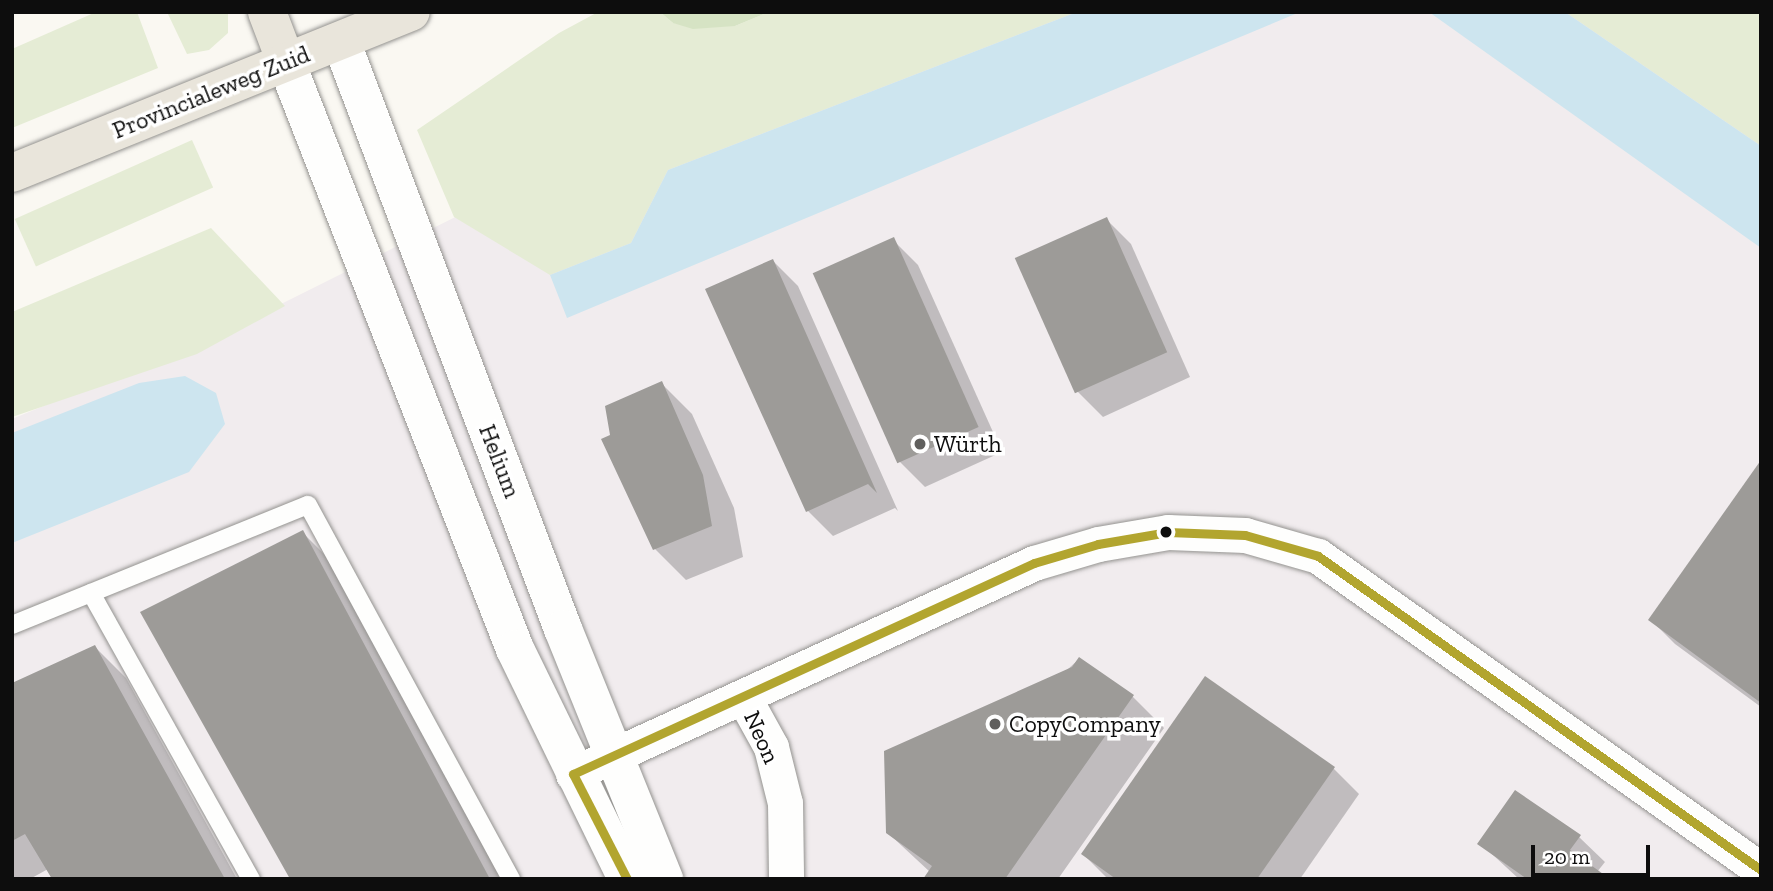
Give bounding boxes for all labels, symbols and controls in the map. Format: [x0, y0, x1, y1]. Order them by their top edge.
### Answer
street label: Provincialeweg Zuid [108, 39, 314, 145]
street label: Helium [473, 420, 527, 502]
place label: Würth [934, 430, 1002, 458]
marker: Würth [912, 436, 928, 452]
unlabelled marker [1159, 525, 1173, 539]
street label: Neon [738, 706, 786, 768]
place label: CopyCompany [1009, 710, 1161, 738]
marker: CopyCompany [987, 716, 1003, 732]
scale bar [1535, 832, 1654, 876]
text: 20 m [1544, 844, 1590, 869]

